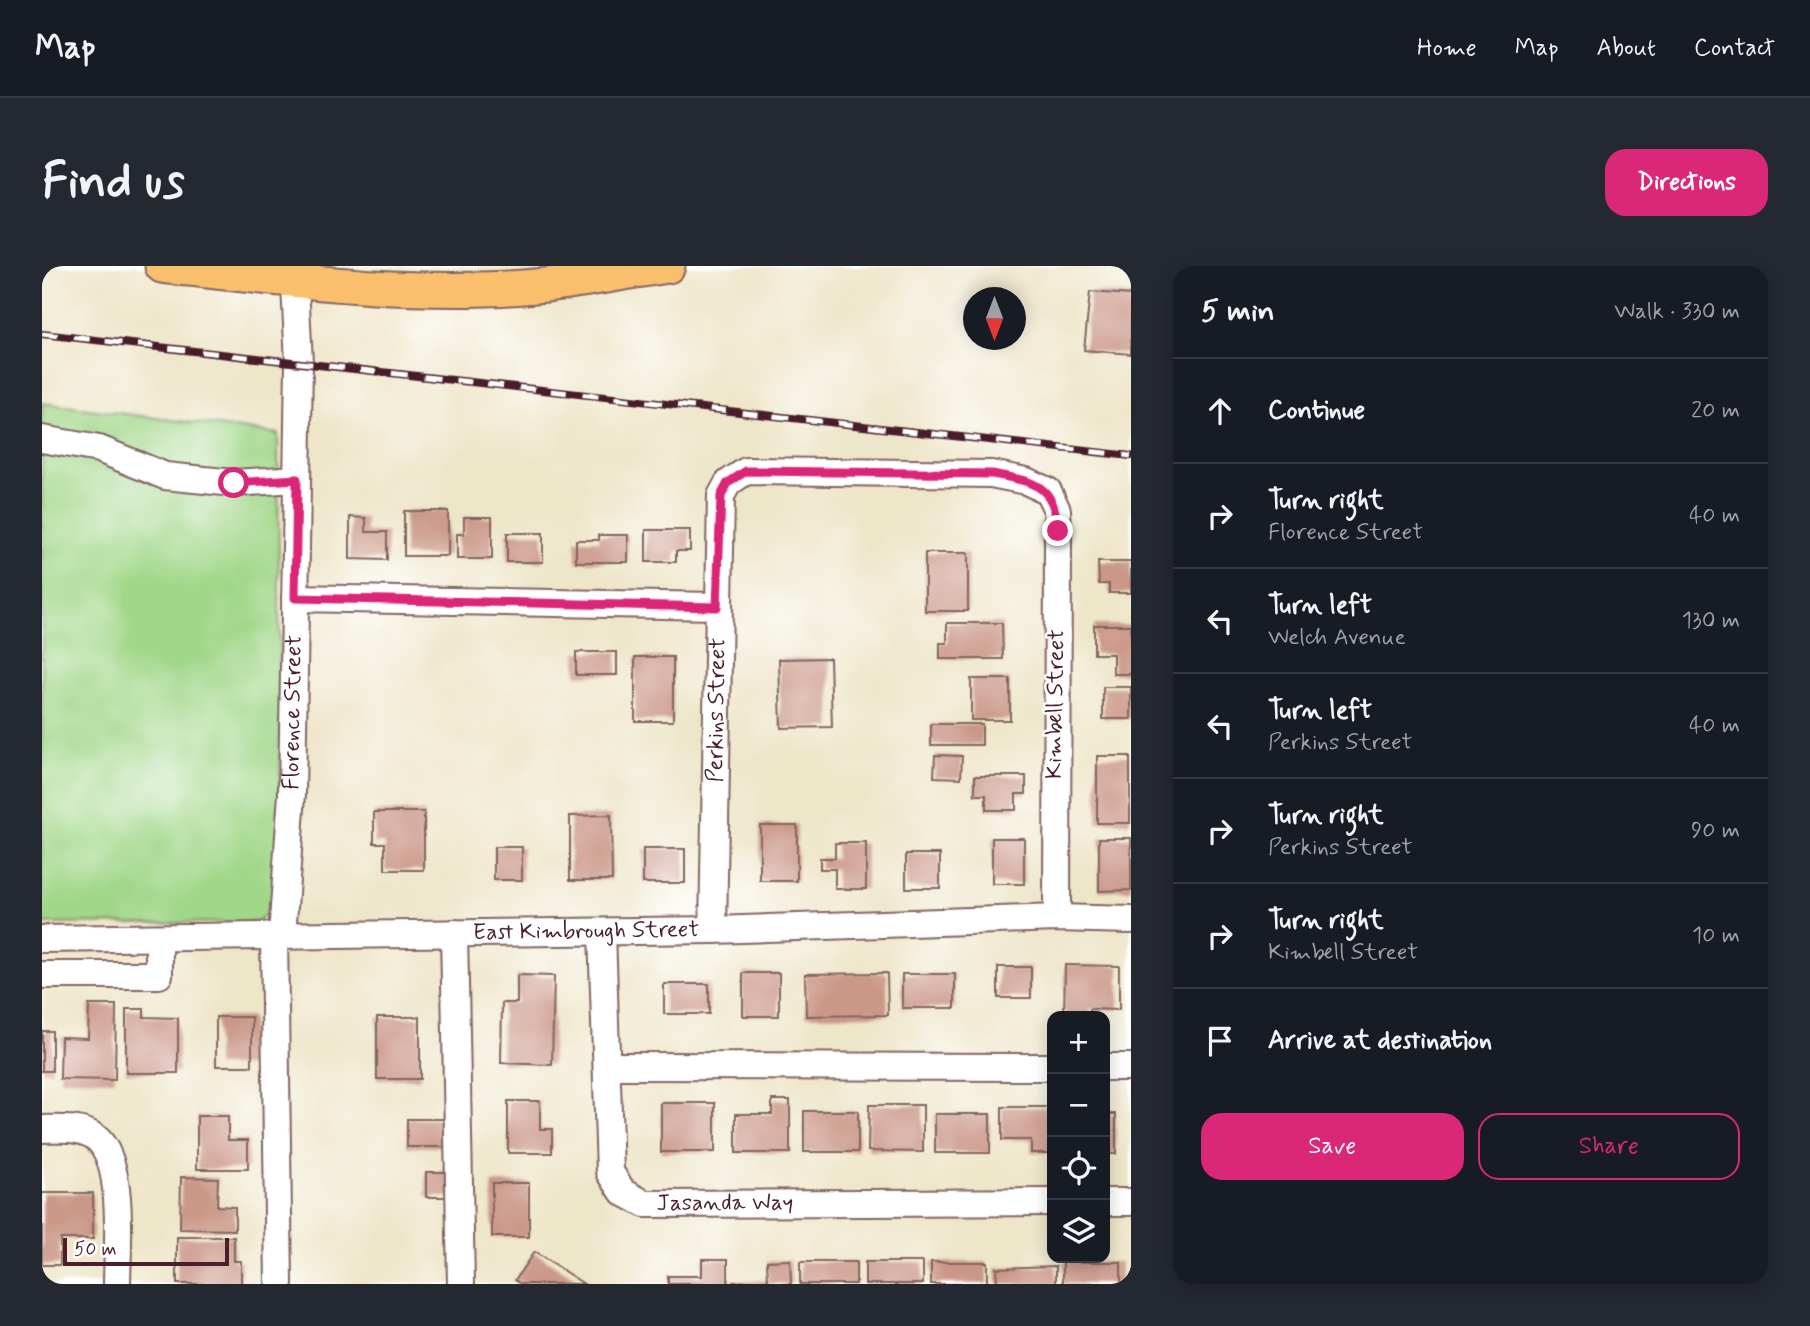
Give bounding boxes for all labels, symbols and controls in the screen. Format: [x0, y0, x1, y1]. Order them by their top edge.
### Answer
text: Map [35, 26, 95, 70]
text: Home [1417, 33, 1477, 64]
text: Map [1515, 33, 1559, 64]
text: About [1597, 33, 1656, 64]
text: Contact [1694, 33, 1775, 64]
button: Directions [1605, 149, 1768, 216]
text: Find us [42, 150, 185, 215]
north arrow [963, 287, 1026, 350]
text: 5 min [1201, 292, 1275, 331]
text: Walk · 330 m [1614, 297, 1740, 327]
icon: ahead [1201, 392, 1239, 430]
text: Continue [1268, 394, 1365, 428]
text: 20 m [1691, 396, 1740, 426]
route start [218, 467, 249, 498]
text: Turn right [1268, 484, 1384, 518]
icon: right [1201, 497, 1239, 535]
text: 40 m [1689, 501, 1740, 531]
route end [1042, 515, 1073, 546]
text: Florence Street [1268, 518, 1423, 548]
text: Turn left [1268, 589, 1372, 623]
icon: left [1201, 602, 1239, 640]
text: 130 m [1682, 606, 1740, 636]
text: Welch Avenue [1268, 623, 1406, 653]
street label: Kimbell Street [1040, 629, 1072, 779]
street label: Florence Street [277, 634, 310, 790]
street label: Perkins Street [701, 637, 733, 783]
text: Turn left [1268, 694, 1372, 728]
icon: left [1201, 707, 1239, 745]
text: 40 m [1689, 711, 1740, 741]
text: Perkins Street [1268, 728, 1412, 758]
text: Turn right [1268, 799, 1384, 833]
icon: right [1201, 812, 1239, 850]
text: 90 m [1691, 816, 1740, 846]
text: Perkins Street [1268, 833, 1412, 863]
text: Turn right [1268, 904, 1384, 938]
street label: East Kimbrough Street [472, 915, 700, 948]
icon: right [1201, 917, 1239, 955]
text: 10 m [1692, 921, 1740, 951]
text: Kimbell Street [1268, 938, 1418, 968]
map controls [1047, 1011, 1110, 1263]
button: + [1047, 1011, 1110, 1074]
icon: arrive [1201, 1022, 1239, 1060]
text: Arrive at destination [1268, 1024, 1492, 1058]
button: − [1047, 1074, 1110, 1137]
button: Save [1201, 1113, 1464, 1180]
button: Share [1478, 1113, 1740, 1180]
button: locate [1047, 1137, 1110, 1200]
street label: Jasanda Way [656, 1188, 793, 1219]
button: layers [1047, 1200, 1110, 1263]
scale bar [63, 1235, 229, 1267]
text: 50 m [74, 1237, 117, 1262]

